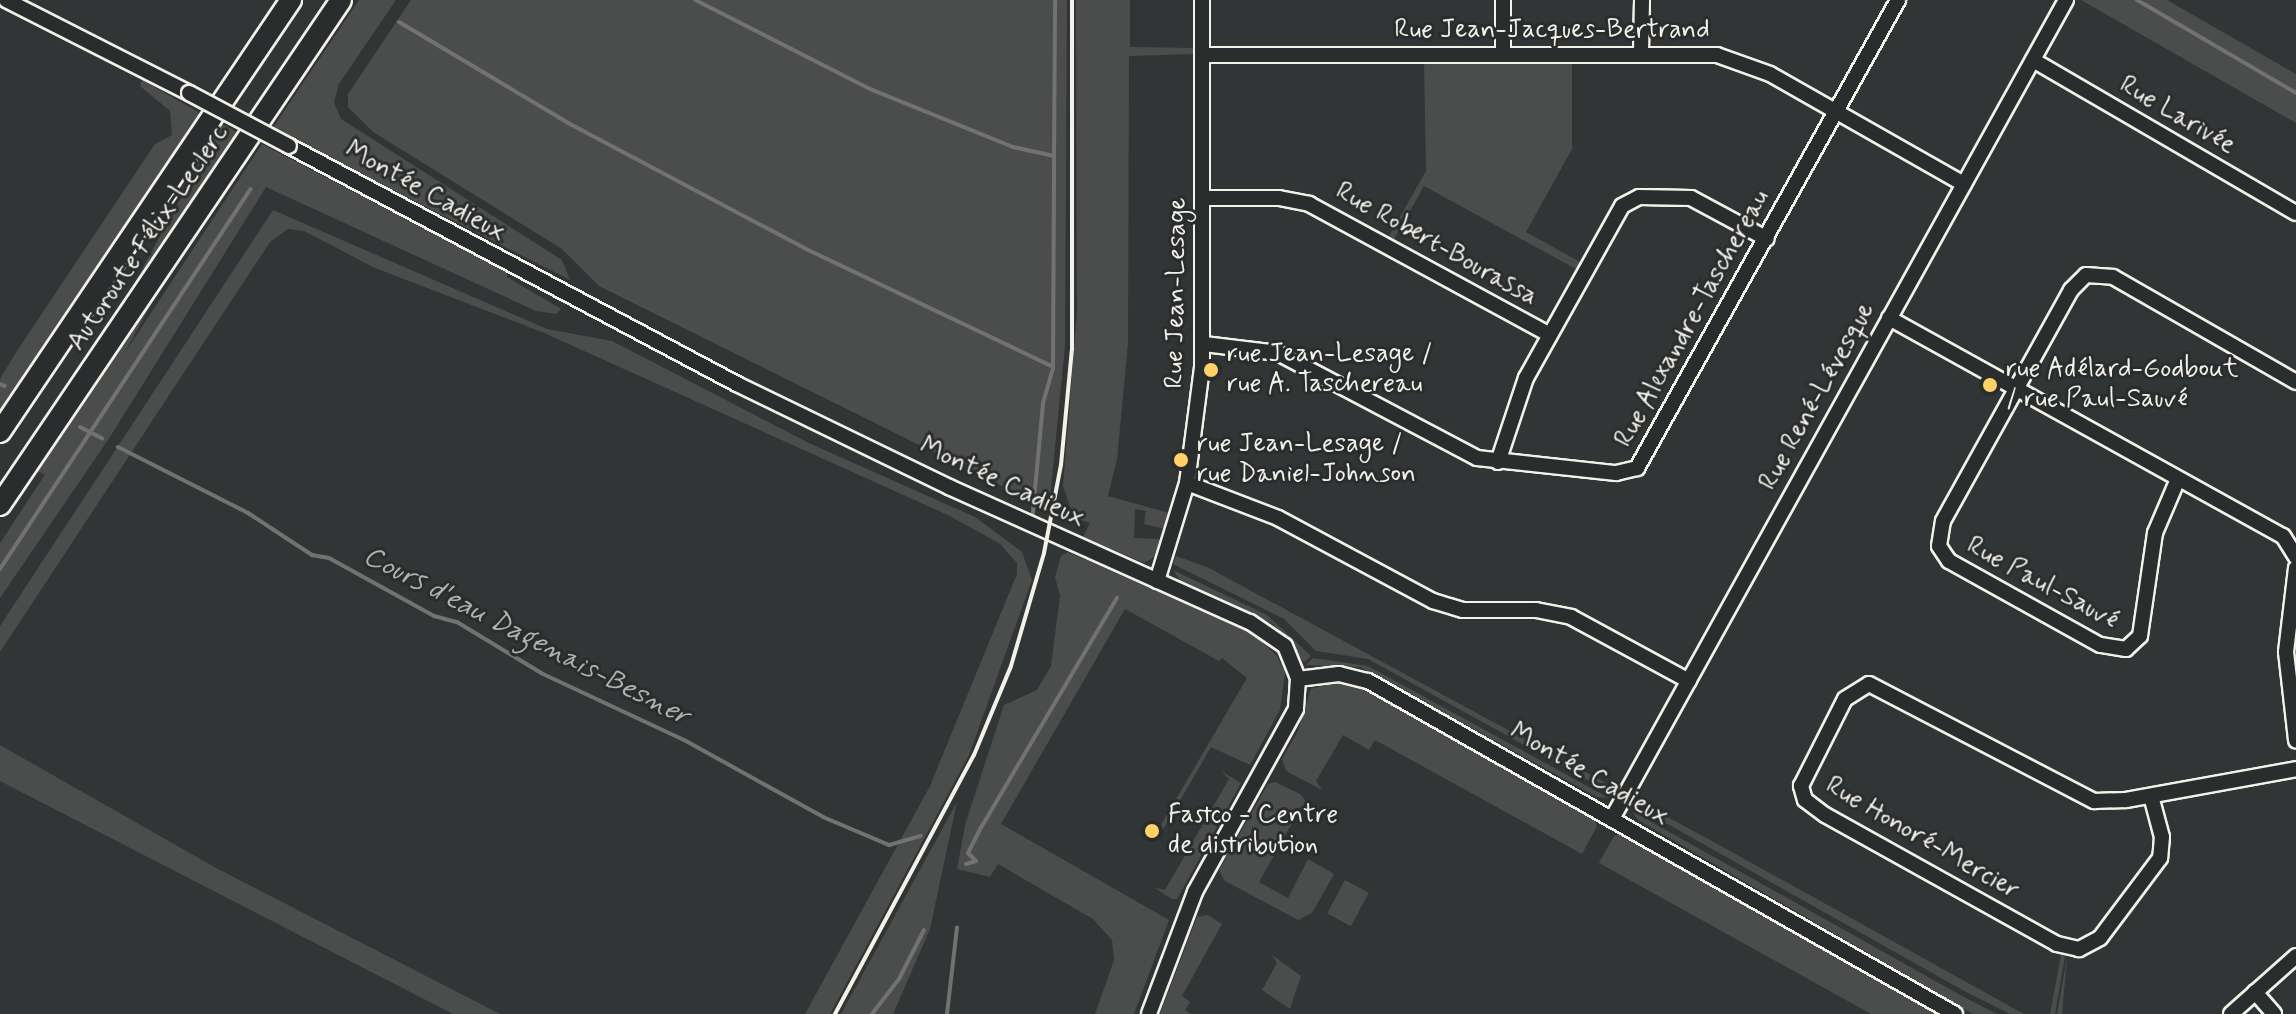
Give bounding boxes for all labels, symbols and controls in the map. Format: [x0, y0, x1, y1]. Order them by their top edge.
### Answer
street label: Rue Jean-Jacques-Bertrand [1394, 15, 1710, 47]
street label: Rue Larivée [2114, 71, 2240, 161]
street label: Autoroute Félix-Leclerc [62, 119, 236, 357]
street label: Montée Cadieux [338, 134, 512, 250]
street label: Rue Robert-Bourassa [1329, 176, 1543, 314]
street label: Rue Alexandre-Taschereau [1609, 185, 1777, 453]
street label: Rue Jean-Lesage [1160, 197, 1194, 389]
street label: Rue René-Lévesque [1753, 297, 1883, 497]
place label: rue Jean-Lesage / rue A. Taschereau [1227, 339, 1432, 400]
place label: rue Adélard-Godbout / rue Paul-Sauvé [2006, 354, 2239, 416]
marker: rue Jean-Lesage / rue A. Taschereau [1202, 361, 1220, 379]
marker: rue Adélard-Godbout / rue Paul-Sauvé [1981, 376, 1999, 394]
place label: rue Jean-Lesage / rue Daniel-Johnson [1197, 429, 1414, 490]
street label: Montée Cadieux [913, 430, 1091, 536]
marker: rue Jean-Lesage / rue Daniel-Johnson [1172, 451, 1190, 469]
street label: Rue Paul-Sauvé [1963, 532, 2121, 636]
water label: Cours d'eau Dagenais-Besner [357, 540, 695, 734]
street label: Montée Cadieux [1502, 716, 1676, 834]
street label: Rue Honoré-Mercier [1819, 771, 2025, 907]
place label: Fastco - Centre de distribution [1168, 800, 1338, 862]
marker: Fastco - Centre de distribution [1143, 822, 1161, 840]

